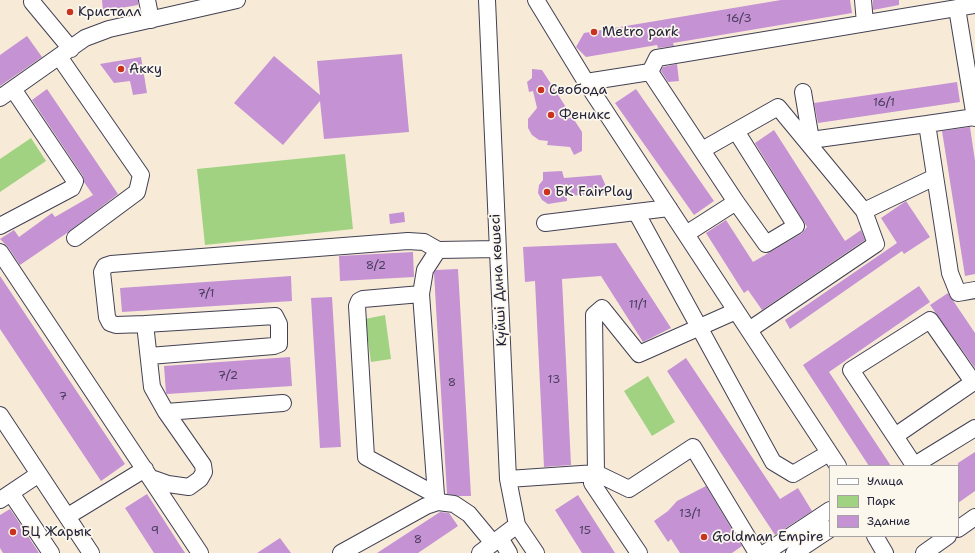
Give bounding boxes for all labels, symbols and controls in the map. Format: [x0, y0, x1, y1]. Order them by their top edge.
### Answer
place label: Кристалл [78, 4, 141, 20]
marker: Кристалл [65, 7, 75, 17]
house number: 16/3 [726, 12, 752, 26]
place label: Metro park [602, 24, 679, 40]
marker: Metro park [589, 27, 599, 37]
place label: Акку [129, 61, 162, 77]
marker: Акку [116, 64, 126, 74]
place label: Свобода [549, 82, 607, 98]
marker: Свобода [536, 85, 546, 95]
house number: 16/1 [873, 96, 895, 110]
place label: Феникс [559, 107, 611, 123]
marker: Феникс [546, 110, 556, 120]
place label: БК FairPlay [555, 184, 633, 200]
marker: БК FairPlay [542, 187, 552, 197]
street label: Күйші Дина көшесі [487, 213, 511, 347]
house number: 8/2 [366, 259, 386, 273]
house number: 7/1 [197, 287, 215, 301]
house number: 11/1 [629, 298, 647, 312]
house number: 7/2 [218, 369, 238, 383]
house number: 13 [548, 373, 560, 387]
house number: 8 [448, 376, 456, 390]
house number: 7 [59, 390, 67, 404]
legend [829, 465, 959, 537]
text: Улица [867, 473, 903, 489]
text: Парк [867, 493, 895, 509]
house number: 13/1 [679, 507, 701, 521]
text: Здание [867, 513, 910, 529]
place label: БЦ Жарык [21, 524, 91, 540]
house number: 9 [151, 524, 159, 538]
house number: 15 [579, 524, 591, 538]
marker: БЦ Жарык [8, 527, 18, 537]
place label: Goldman Empire [712, 529, 824, 545]
marker: Goldman Empire [699, 532, 709, 542]
house number: 8 [414, 533, 422, 547]

